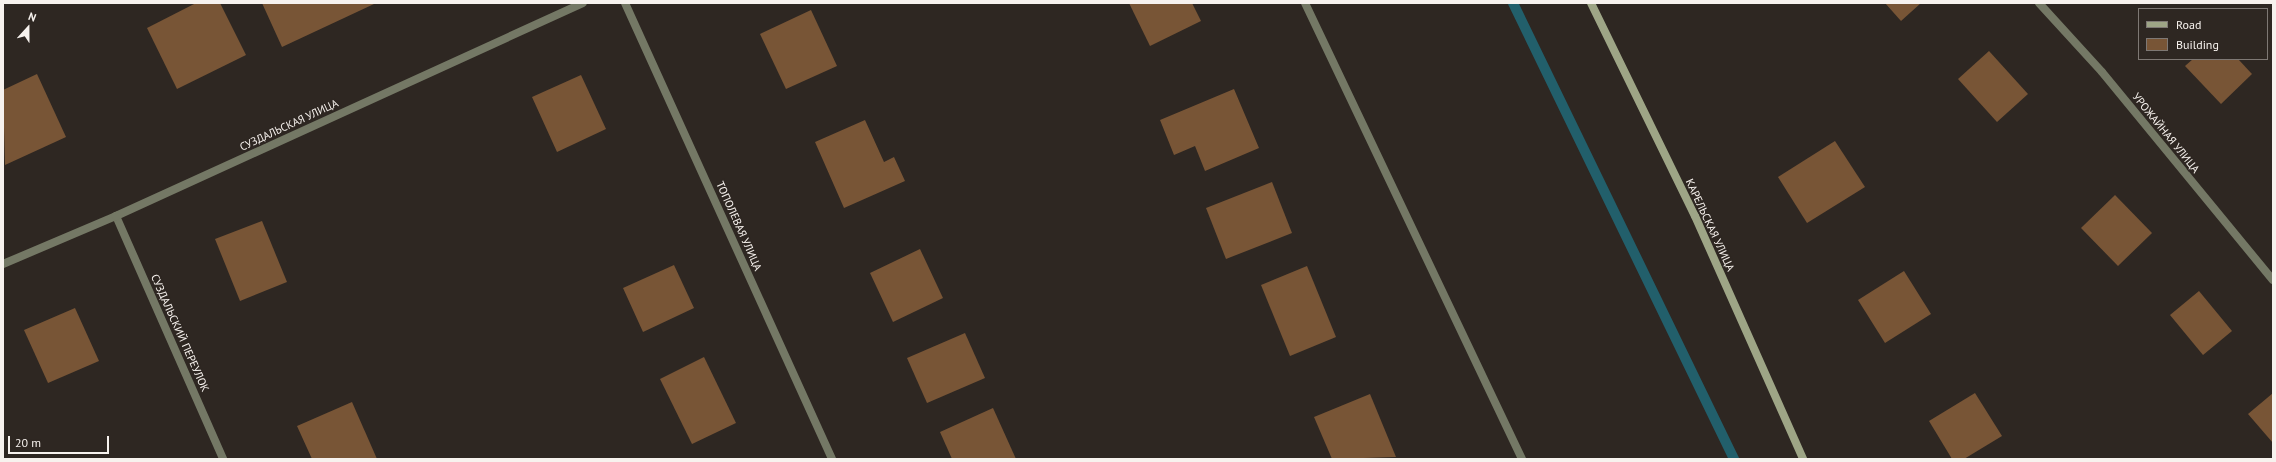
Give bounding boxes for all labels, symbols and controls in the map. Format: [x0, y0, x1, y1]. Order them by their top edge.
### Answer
north arrow [8, 8, 48, 48]
legend [2138, 8, 2268, 60]
text: N [26, 9, 38, 25]
text: Road [2176, 17, 2201, 32]
text: Building [2176, 37, 2219, 52]
street label: УРОЖАЙНАЯ УЛИЦА [2130, 90, 2202, 176]
street label: СУЗДАЛЬСКАЯ УЛИЦА [238, 96, 340, 154]
street label: КАРЕЛЬСКАЯ УЛИЦА [1683, 177, 1737, 273]
street label: ТОПОЛЕВАЯ УЛИЦА [713, 179, 765, 273]
street label: СУЗДАЛЬСКИЙ ПЕРЕУЛОК [148, 272, 212, 394]
scale bar [10, 428, 111, 454]
text: 20 m [15, 435, 41, 450]

